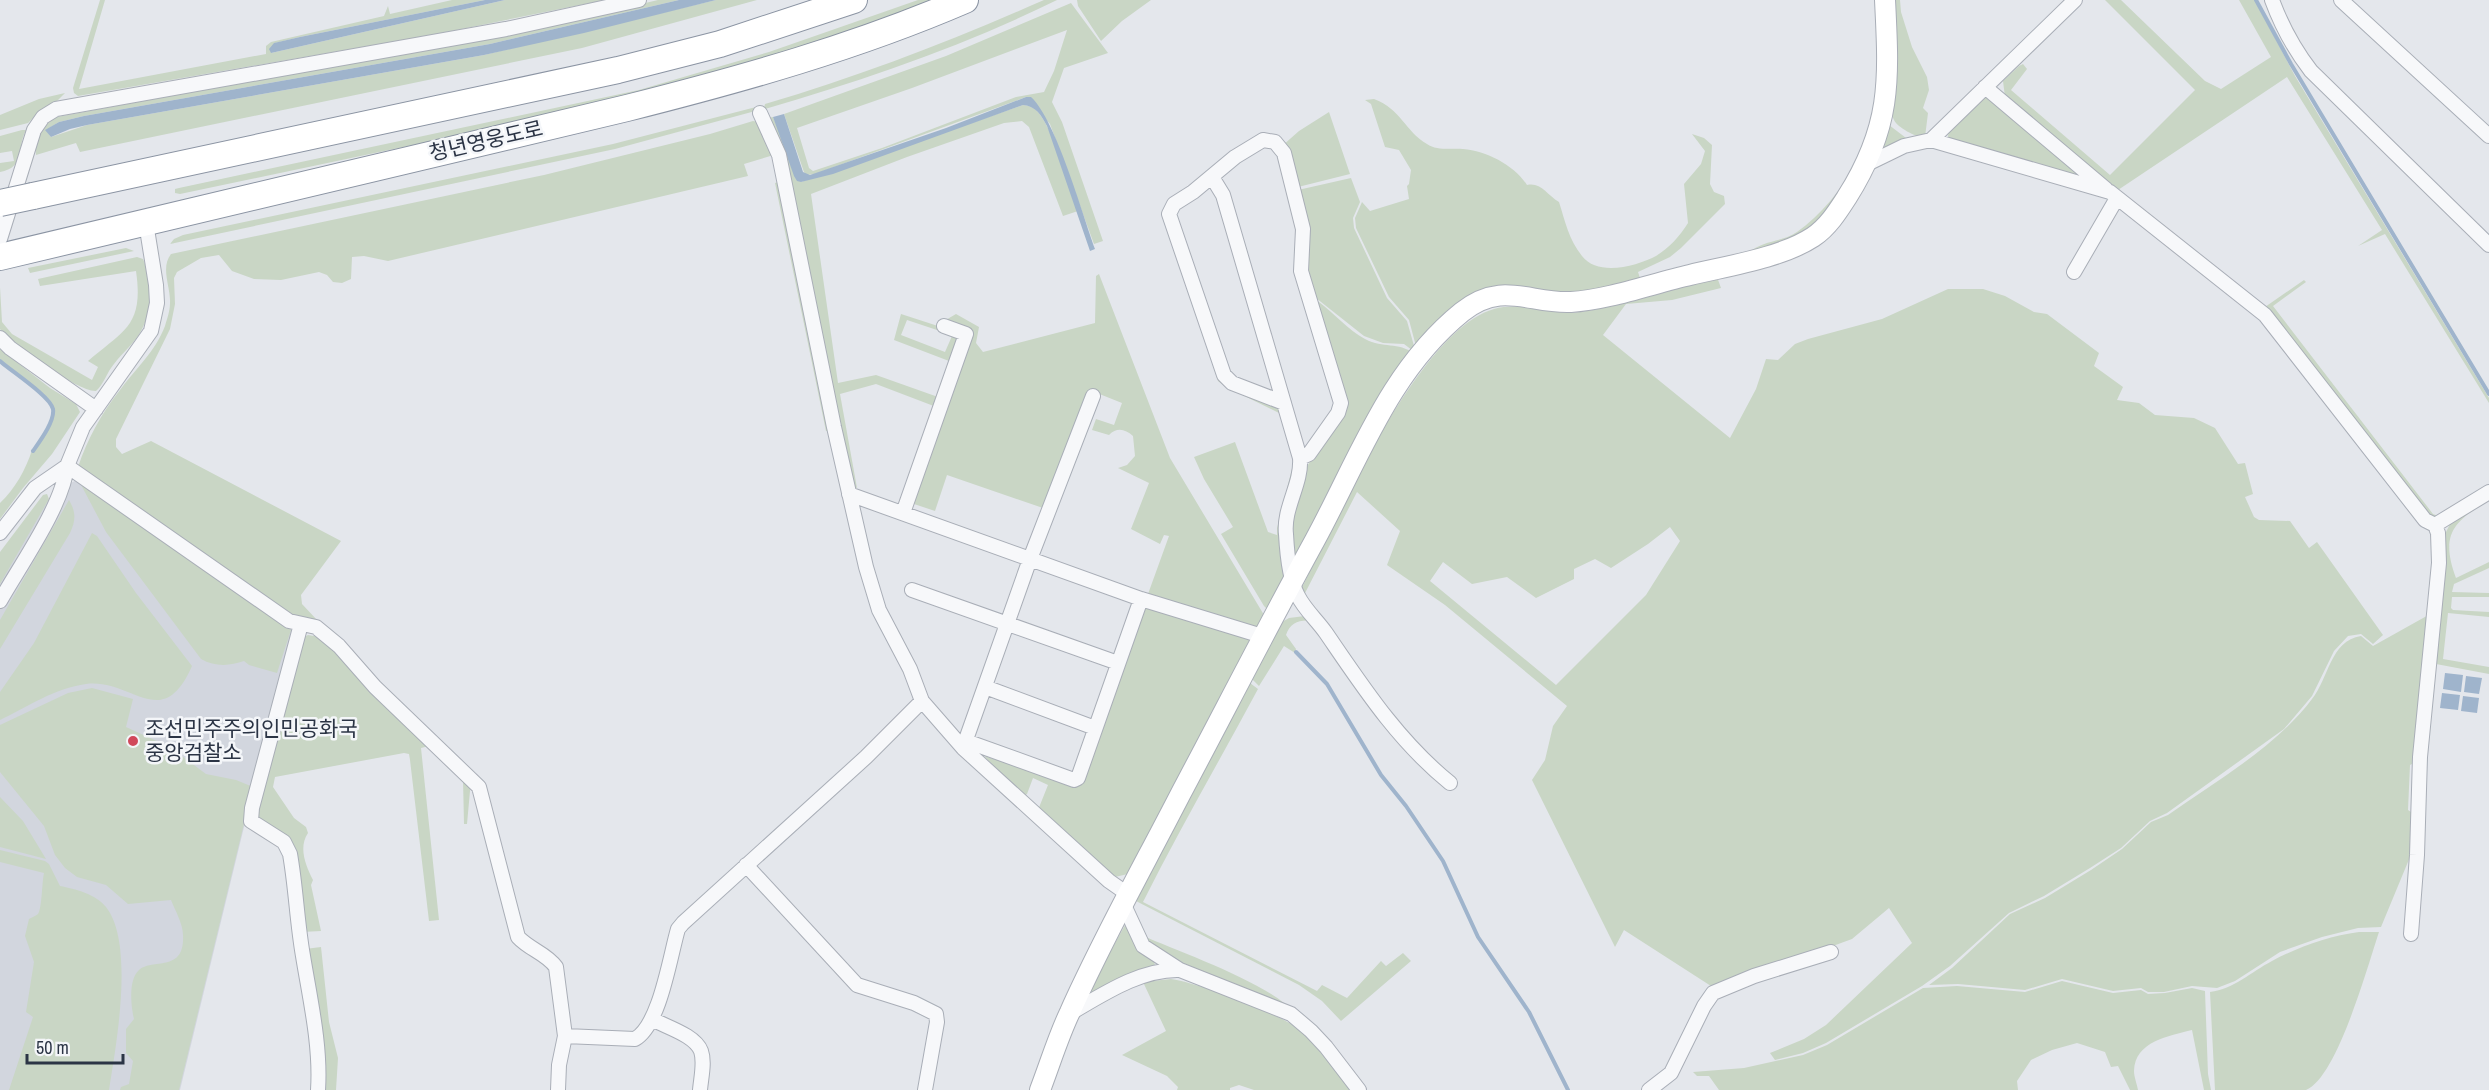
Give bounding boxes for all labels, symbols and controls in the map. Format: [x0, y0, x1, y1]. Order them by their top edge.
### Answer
street label: 청년영웅도로 [426, 113, 546, 168]
place label: 조선민주주의인민공화국 중앙검찰소 [145, 714, 358, 767]
marker: 조선민주주의인민공화국 중앙검찰소 [126, 734, 140, 748]
scale bar [27, 1027, 123, 1065]
text: 50 m [36, 1035, 69, 1060]

